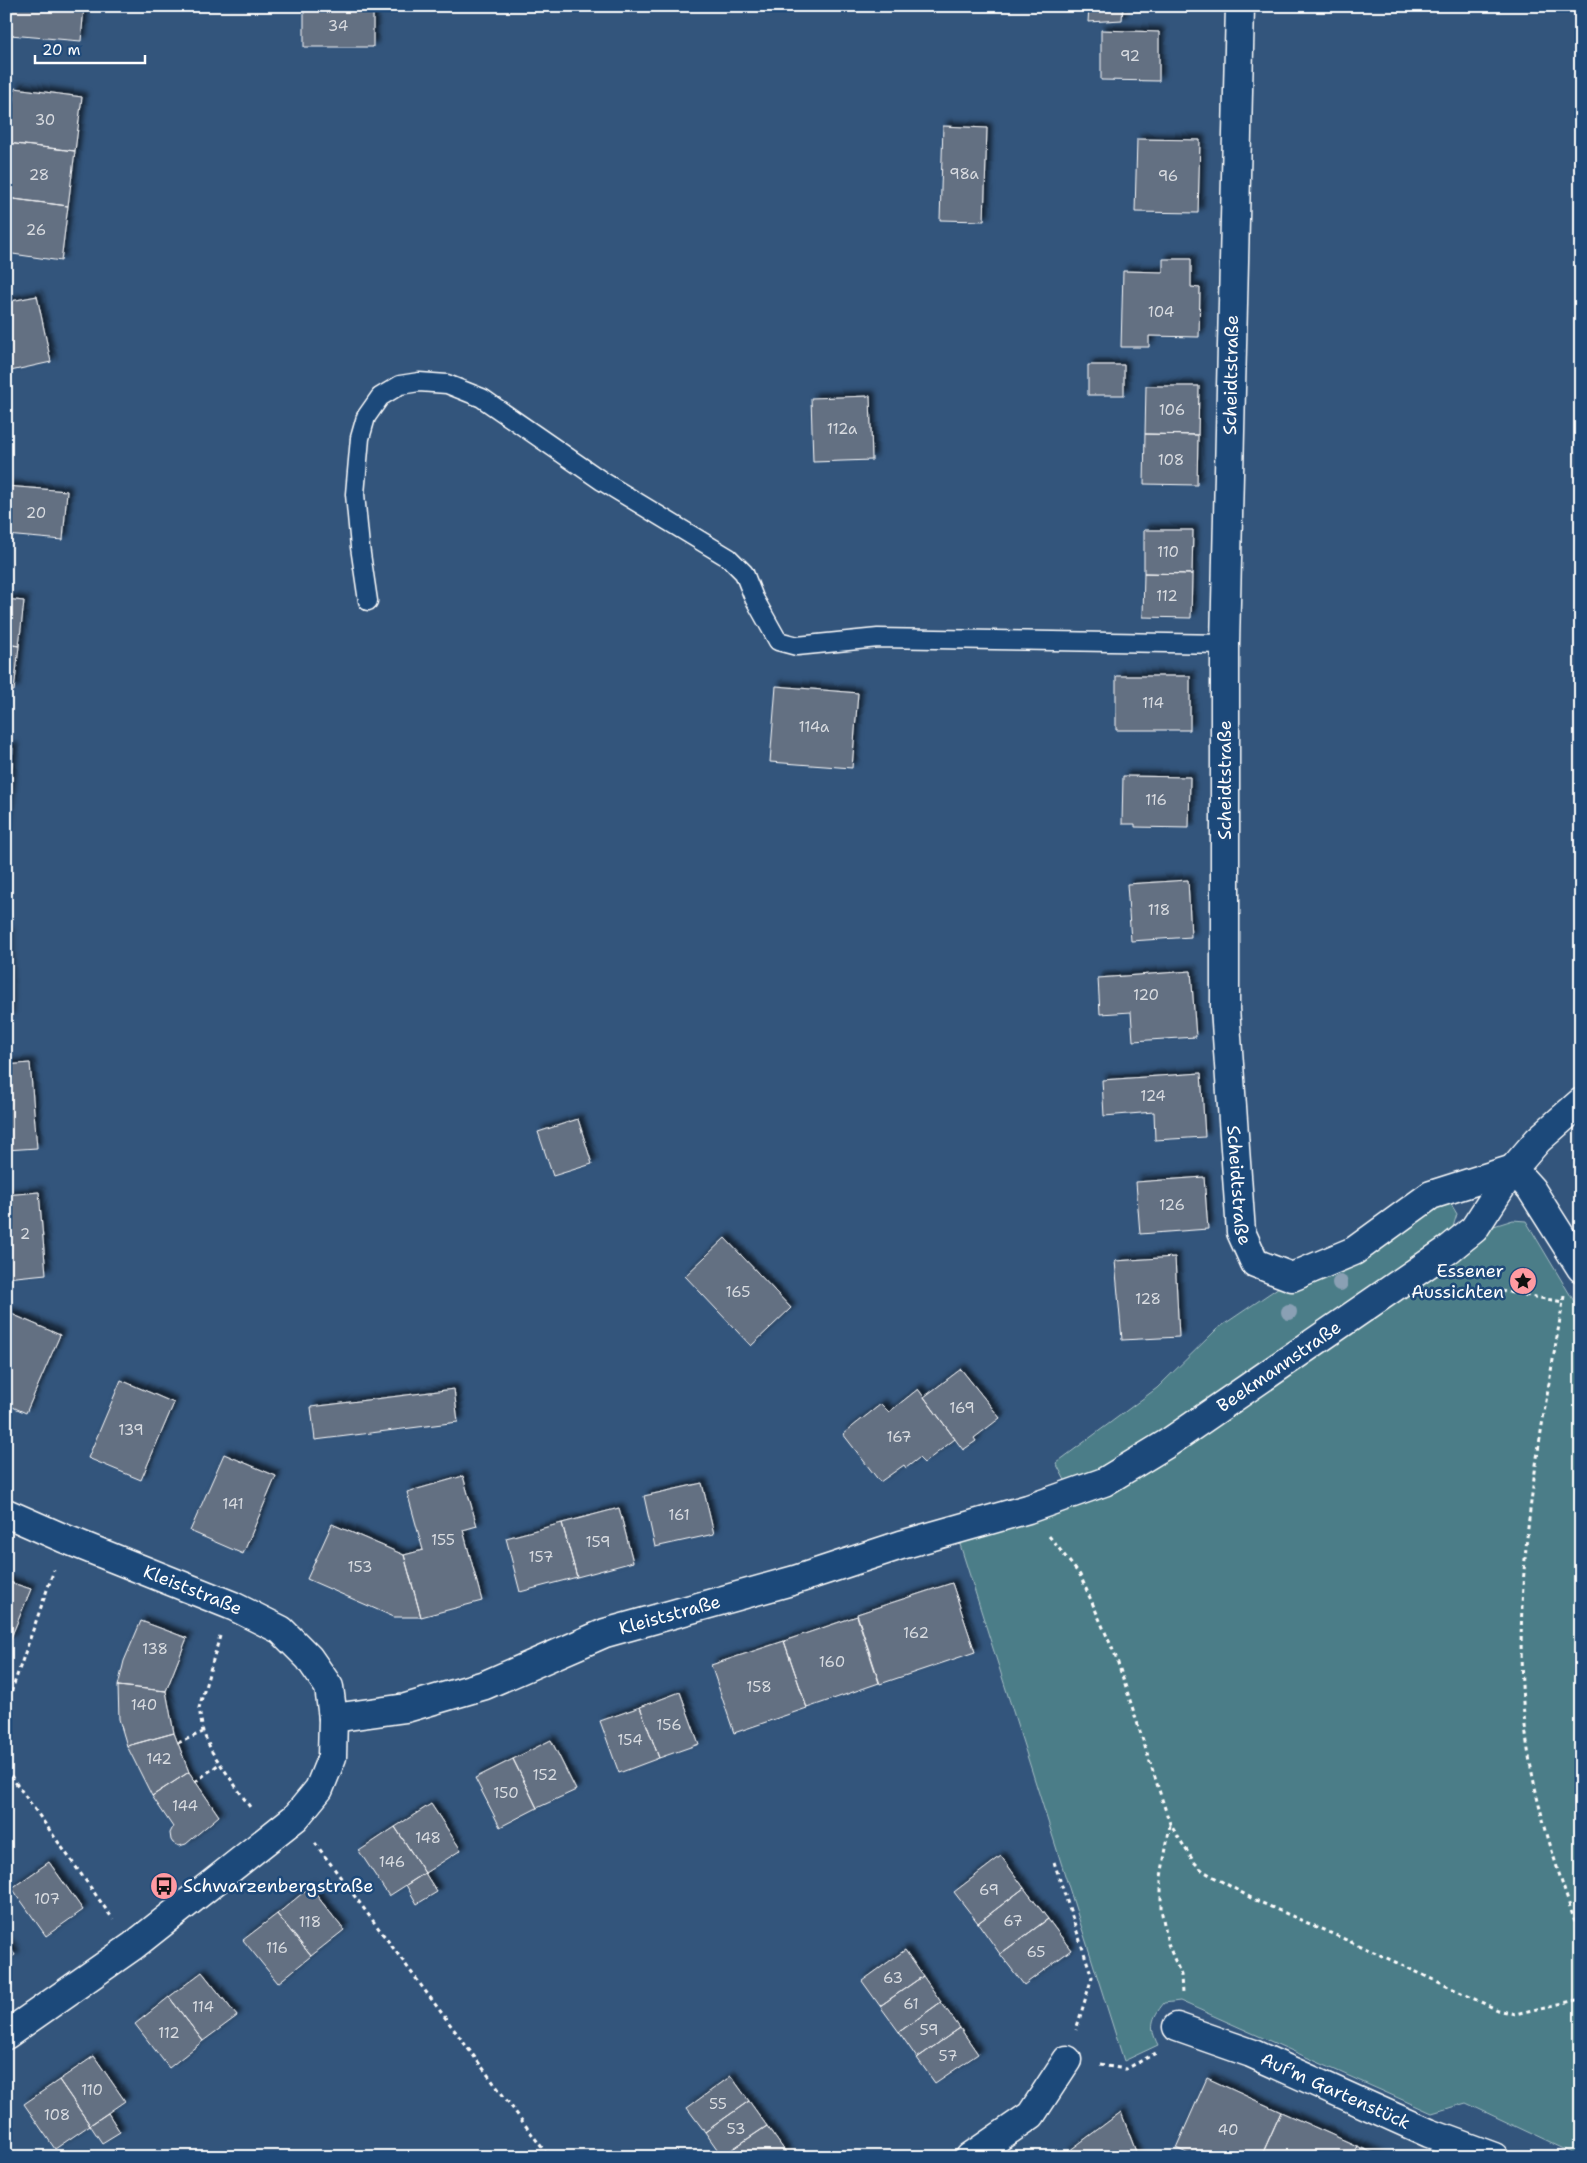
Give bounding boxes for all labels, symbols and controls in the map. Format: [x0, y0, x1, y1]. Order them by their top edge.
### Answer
house number: 34 [328, 16, 348, 36]
scale bar [35, 32, 145, 64]
text: 20 m [42, 40, 81, 60]
house number: 92 [1120, 46, 1140, 66]
house number: 30 [35, 110, 55, 130]
house number: 98a [949, 164, 979, 184]
house number: 28 [29, 165, 49, 185]
house number: 96 [1158, 166, 1178, 186]
house number: 26 [26, 220, 46, 240]
house number: 104 [1148, 302, 1174, 322]
street label: Scheidtstraße [1218, 315, 1244, 435]
house number: 106 [1159, 400, 1185, 420]
house number: 112a [827, 419, 858, 439]
house number: 108 [1158, 450, 1184, 470]
house number: 20 [26, 503, 46, 523]
house number: 110 [1157, 542, 1179, 562]
house number: 112 [1156, 586, 1178, 606]
house number: 114 [1142, 693, 1164, 713]
house number: 114a [799, 717, 830, 737]
street label: Scheidtstraße [1213, 720, 1237, 840]
house number: 116 [1145, 790, 1167, 810]
house number: 118 [1148, 900, 1170, 920]
house number: 120 [1133, 985, 1159, 1005]
house number: 124 [1140, 1086, 1166, 1106]
street label: Scheidtstraße [1221, 1125, 1257, 1249]
house number: 126 [1159, 1195, 1185, 1215]
house number: 2 [20, 1224, 30, 1244]
place label: Essener Aussichten [1411, 1259, 1504, 1304]
place icon: Essener Aussichten [1508, 1266, 1538, 1296]
house number: 165 [726, 1282, 750, 1302]
house number: 128 [1135, 1289, 1161, 1309]
street label: Beekmannstraße [1212, 1315, 1346, 1418]
house number: 169 [949, 1398, 975, 1418]
house number: 139 [118, 1420, 144, 1440]
house number: 167 [886, 1427, 912, 1447]
house number: 141 [222, 1494, 244, 1514]
house number: 161 [668, 1505, 690, 1525]
house number: 155 [431, 1530, 455, 1550]
house number: 159 [586, 1532, 611, 1552]
house number: 157 [529, 1547, 553, 1567]
house number: 153 [347, 1557, 373, 1577]
street label: Kleiststraße [140, 1559, 246, 1621]
street label: Kleiststraße [616, 1589, 723, 1641]
house number: 162 [903, 1623, 929, 1643]
house number: 138 [142, 1639, 168, 1659]
house number: 160 [819, 1652, 845, 1672]
house number: 158 [746, 1677, 772, 1697]
house number: 140 [131, 1695, 157, 1715]
house number: 156 [656, 1715, 682, 1735]
house number: 154 [617, 1730, 643, 1750]
house number: 142 [146, 1749, 172, 1769]
house number: 152 [533, 1765, 557, 1785]
house number: 150 [493, 1783, 519, 1803]
house number: 144 [172, 1796, 198, 1816]
house number: 148 [415, 1828, 441, 1848]
house number: 146 [379, 1852, 405, 1872]
bus stop icon: Schwarzenbergstraße [149, 1871, 179, 1901]
place label: Schwarzenbergstraße [183, 1874, 373, 1898]
house number: 69 [979, 1880, 999, 1900]
house number: 107 [34, 1889, 60, 1909]
house number: 67 [1003, 1911, 1023, 1931]
house number: 118 [299, 1912, 321, 1932]
house number: 116 [266, 1938, 288, 1958]
house number: 65 [1026, 1942, 1046, 1962]
house number: 63 [883, 1968, 903, 1988]
house number: 61 [903, 1994, 919, 2014]
house number: 114 [192, 1997, 214, 2017]
house number: 59 [920, 2020, 938, 2040]
house number: 112 [158, 2023, 180, 2043]
house number: 57 [939, 2046, 957, 2066]
street label: Auf'm Gartenstück [1257, 2047, 1414, 2135]
house number: 110 [81, 2080, 103, 2100]
house number: 55 [709, 2094, 727, 2114]
house number: 108 [44, 2105, 70, 2125]
house number: 53 [727, 2119, 746, 2139]
house number: 40 [1218, 2120, 1238, 2140]

